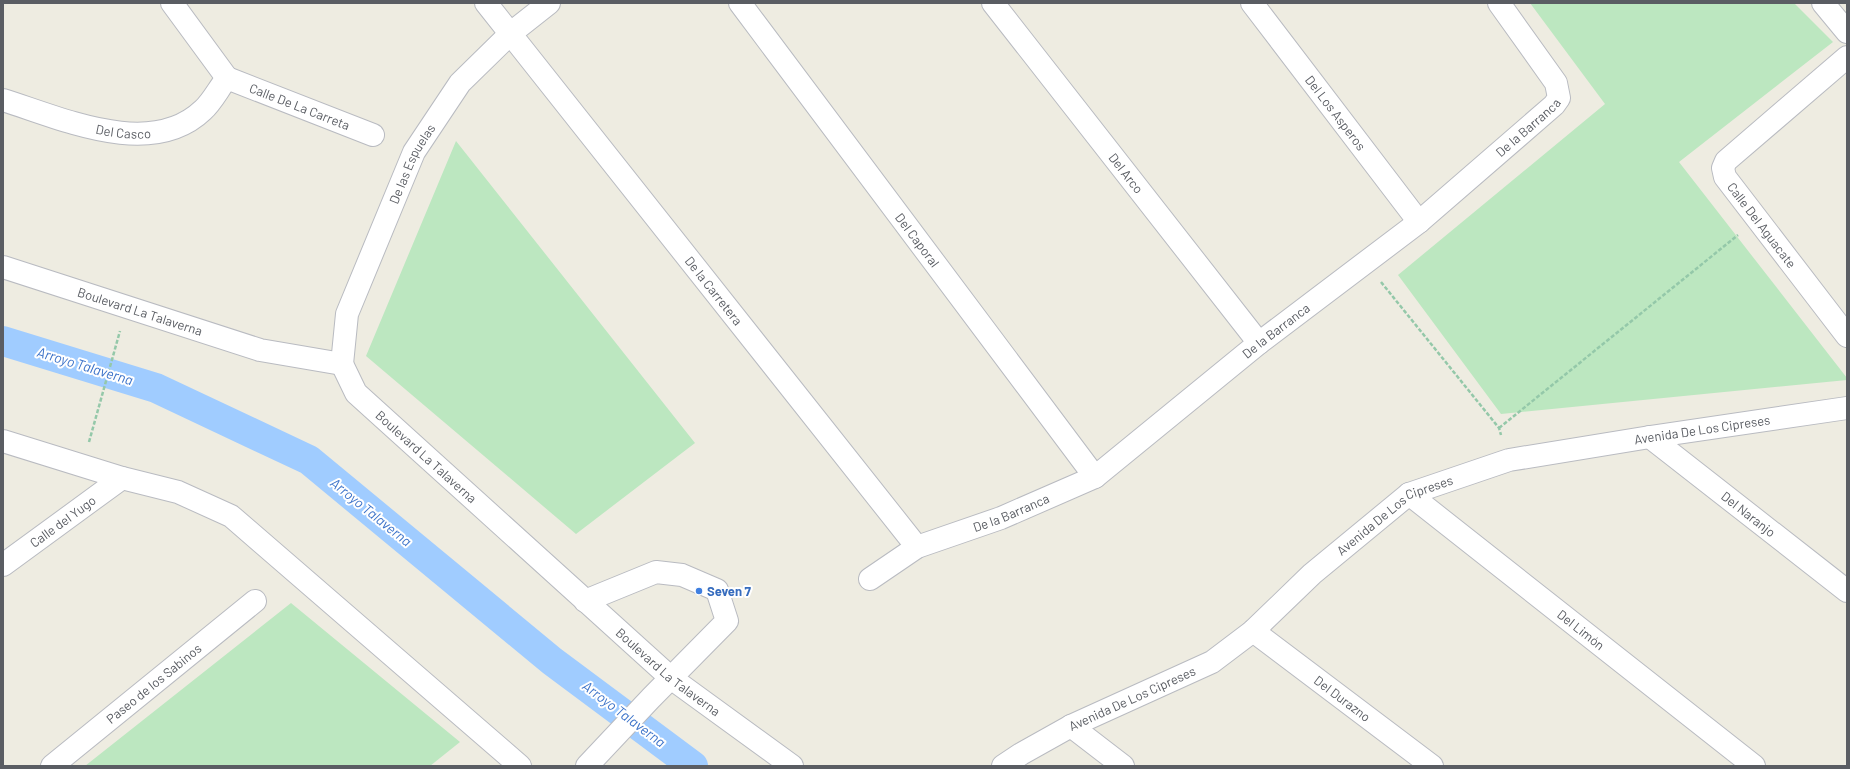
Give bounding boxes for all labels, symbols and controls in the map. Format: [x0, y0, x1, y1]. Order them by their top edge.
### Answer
street label: Del Los Asperos [1302, 72, 1369, 153]
street label: Calle De La Carreta [247, 80, 352, 133]
street label: De la Barranca [1492, 95, 1564, 160]
street label: Del Casco [95, 121, 151, 142]
street label: De las Espuelas [386, 121, 438, 206]
street label: Del Arco [1105, 150, 1147, 197]
street label: Calle Del Aguacate [1724, 179, 1800, 271]
street label: Del Caporal [892, 210, 943, 270]
street label: De la Carretera [682, 253, 746, 328]
street label: Boulevard La Talaverna [75, 284, 205, 339]
street label: De la Barranca [1239, 300, 1313, 362]
water label: Arroyo Talaverna [35, 343, 135, 388]
street label: Boulevard La Talaverna [373, 407, 480, 506]
street label: Avenida De Los Cipreses [1633, 411, 1771, 447]
street label: Avenida De Los Cipreses [1333, 472, 1455, 558]
water label: Arroyo Talaverna [327, 474, 415, 549]
street label: Del Naranjo [1718, 488, 1779, 540]
street label: De la Barranca [971, 490, 1052, 535]
street label: Calle del Yugo [27, 492, 99, 551]
place label: Seven 7 [707, 583, 752, 599]
marker: Seven 7 [694, 586, 704, 596]
street label: Del Limón [1554, 606, 1608, 653]
street label: Boulevard La Talaverna [613, 624, 724, 719]
street label: Paseo de los Sabinos [103, 640, 204, 727]
street label: Avenida De Los Cipreses [1066, 663, 1198, 734]
street label: Del Durazno [1311, 672, 1374, 725]
water label: Arroyo Talaverna [580, 677, 669, 750]

